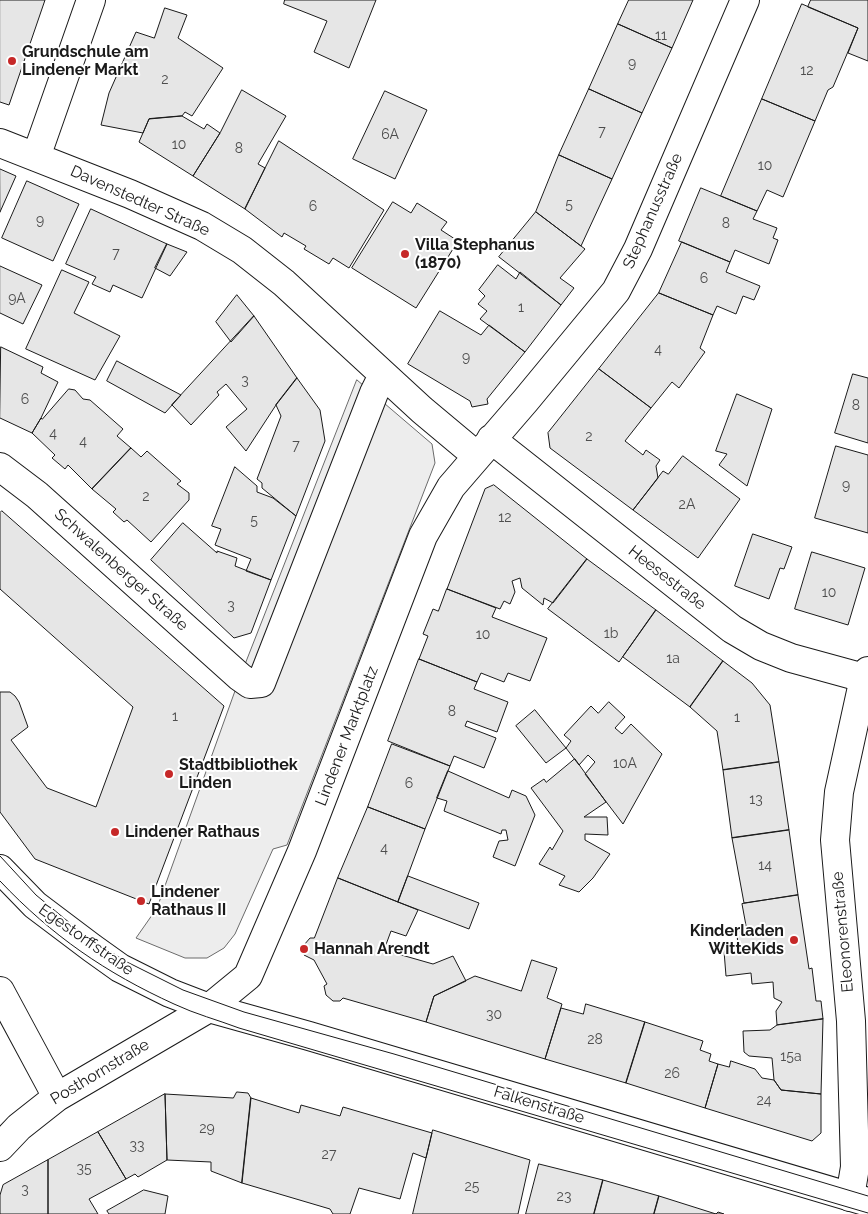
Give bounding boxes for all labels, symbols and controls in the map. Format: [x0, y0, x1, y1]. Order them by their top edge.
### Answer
house number: 11 [655, 28, 667, 44]
place label: Grundschule am Lindener Markt [22, 42, 149, 80]
marker: Grundschule am Lindener Markt [6, 55, 18, 67]
house number: 9 [628, 56, 636, 72]
house number: 12 [800, 63, 814, 79]
house number: 2 [161, 72, 169, 88]
house number: 7 [598, 124, 606, 140]
house number: 6A [381, 127, 399, 143]
house number: 10 [172, 137, 186, 153]
house number: 8 [235, 141, 243, 157]
street label: Stephanusstraße [619, 150, 687, 272]
house number: 10 [758, 158, 772, 174]
street label: Davenstedter Straße [67, 162, 213, 240]
house number: 5 [565, 197, 573, 213]
house number: 6 [309, 199, 317, 215]
house number: 9 [36, 213, 44, 229]
house number: 8 [722, 216, 730, 232]
place label: Villa Stephanus (1870) [415, 235, 535, 273]
house number: 7 [112, 246, 120, 262]
marker: Villa Stephanus (1870) [399, 248, 411, 260]
house number: 6 [700, 271, 708, 287]
house number: 9A [8, 291, 26, 307]
house number: 1 [518, 300, 524, 316]
house number: 4 [654, 342, 662, 358]
house number: 9 [462, 350, 470, 366]
house number: 3 [241, 373, 249, 389]
house number: 6 [21, 392, 29, 408]
house number: 8 [852, 398, 860, 414]
house number: 4 [49, 426, 57, 442]
house number: 2 [585, 429, 593, 445]
house number: 4 [79, 434, 87, 450]
house number: 7 [292, 438, 300, 454]
house number: 9 [842, 478, 850, 494]
house number: 2 [142, 489, 150, 505]
house number: 2A [679, 497, 695, 513]
street label: Schwalenberger Straße [50, 505, 192, 635]
house number: 12 [498, 510, 512, 526]
house number: 5 [250, 513, 258, 529]
street label: Heesestraße [624, 542, 710, 614]
house number: 10 [822, 585, 836, 601]
house number: 3 [227, 598, 235, 614]
house number: 1b [604, 626, 618, 642]
house number: 10 [476, 627, 490, 643]
house number: 1a [666, 651, 680, 667]
street label: Lindener Marktplatz [311, 663, 383, 809]
house number: 8 [448, 704, 456, 720]
house number: 1 [172, 709, 178, 725]
house number: 1 [734, 710, 740, 726]
place label: Stadtbibliothek Linden [179, 755, 298, 793]
house number: 10A [613, 756, 637, 772]
marker: Stadtbibliothek Linden [163, 768, 175, 780]
house number: 6 [405, 776, 413, 792]
house number: 13 [749, 792, 763, 808]
place label: Lindener Rathaus [125, 822, 260, 842]
marker: Lindener Rathaus [109, 826, 121, 838]
house number: 4 [380, 841, 388, 857]
house number: 14 [758, 858, 772, 874]
street label: Eleonorenstraße [828, 871, 858, 993]
place label: Lindener Rathaus II [151, 882, 226, 920]
marker: Lindener Rathaus II [135, 895, 147, 907]
street label: Egestorffstraße [35, 900, 137, 980]
place label: Kinderladen WitteKids [690, 921, 784, 959]
marker: Kinderladen WitteKids [788, 934, 800, 946]
place label: Hannah Arendt [314, 939, 430, 959]
marker: Hannah Arendt [298, 943, 310, 955]
house number: 30 [486, 1007, 502, 1023]
house number: 28 [587, 1032, 603, 1048]
street label: Posthornstraße [47, 1035, 153, 1109]
house number: 15a [780, 1049, 802, 1065]
house number: 26 [664, 1066, 680, 1082]
street label: Falkenstraße [491, 1082, 587, 1128]
house number: 24 [757, 1093, 771, 1109]
house number: 29 [199, 1121, 215, 1137]
house number: 33 [130, 1138, 144, 1154]
house number: 27 [322, 1147, 336, 1163]
house number: 35 [76, 1161, 92, 1177]
house number: 25 [465, 1179, 479, 1195]
house number: 3 [21, 1182, 29, 1198]
house number: 23 [557, 1189, 571, 1205]

